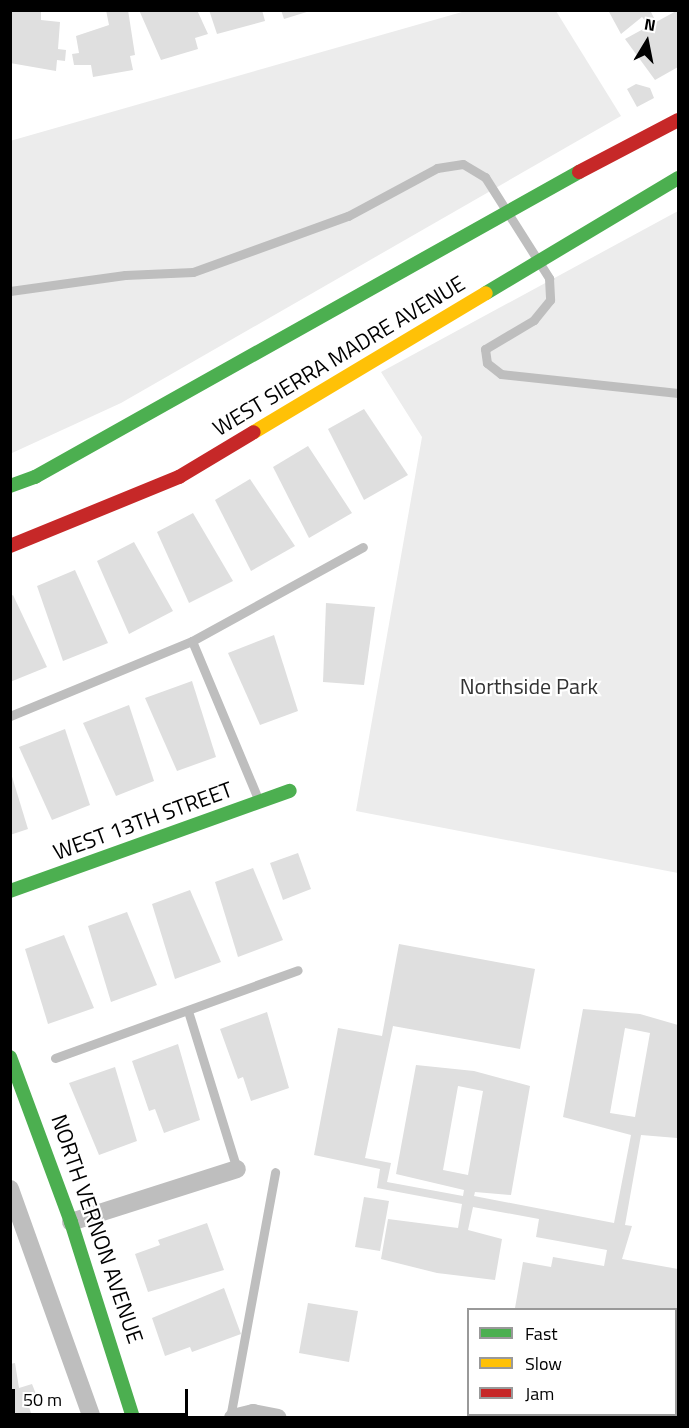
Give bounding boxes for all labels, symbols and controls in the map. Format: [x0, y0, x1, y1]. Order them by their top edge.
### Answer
text: N [643, 11, 658, 37]
north arrow [617, 12, 677, 72]
street label: WEST SIERRA MADRE AVENUE [208, 270, 470, 442]
park label: Northside Park [460, 674, 598, 700]
street label: WEST 13TH STREET [50, 776, 236, 866]
street label: NORTH VERNON AVENUE [45, 1111, 149, 1347]
legend [467, 1308, 677, 1416]
text: Fast [525, 1320, 558, 1347]
text: Slow [525, 1350, 562, 1377]
scale bar [15, 1377, 190, 1415]
text: Jam [525, 1380, 554, 1407]
text: 50 m [23, 1386, 62, 1413]

